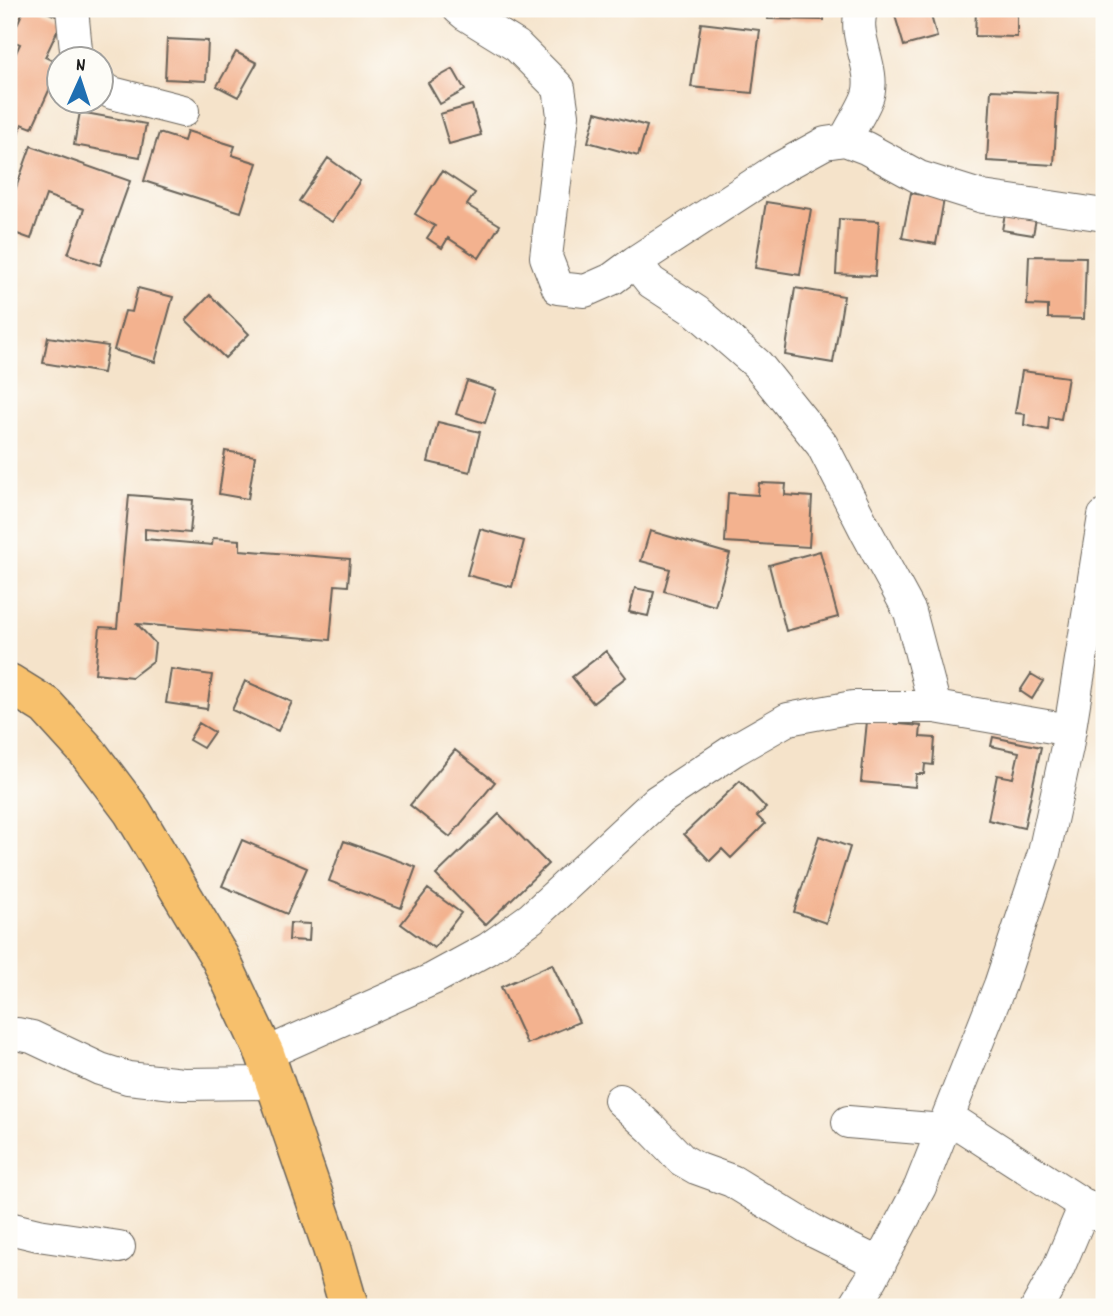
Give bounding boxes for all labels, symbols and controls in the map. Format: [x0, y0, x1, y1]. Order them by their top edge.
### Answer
north arrow [46, 46, 116, 116]
text: N [75, 53, 86, 80]

